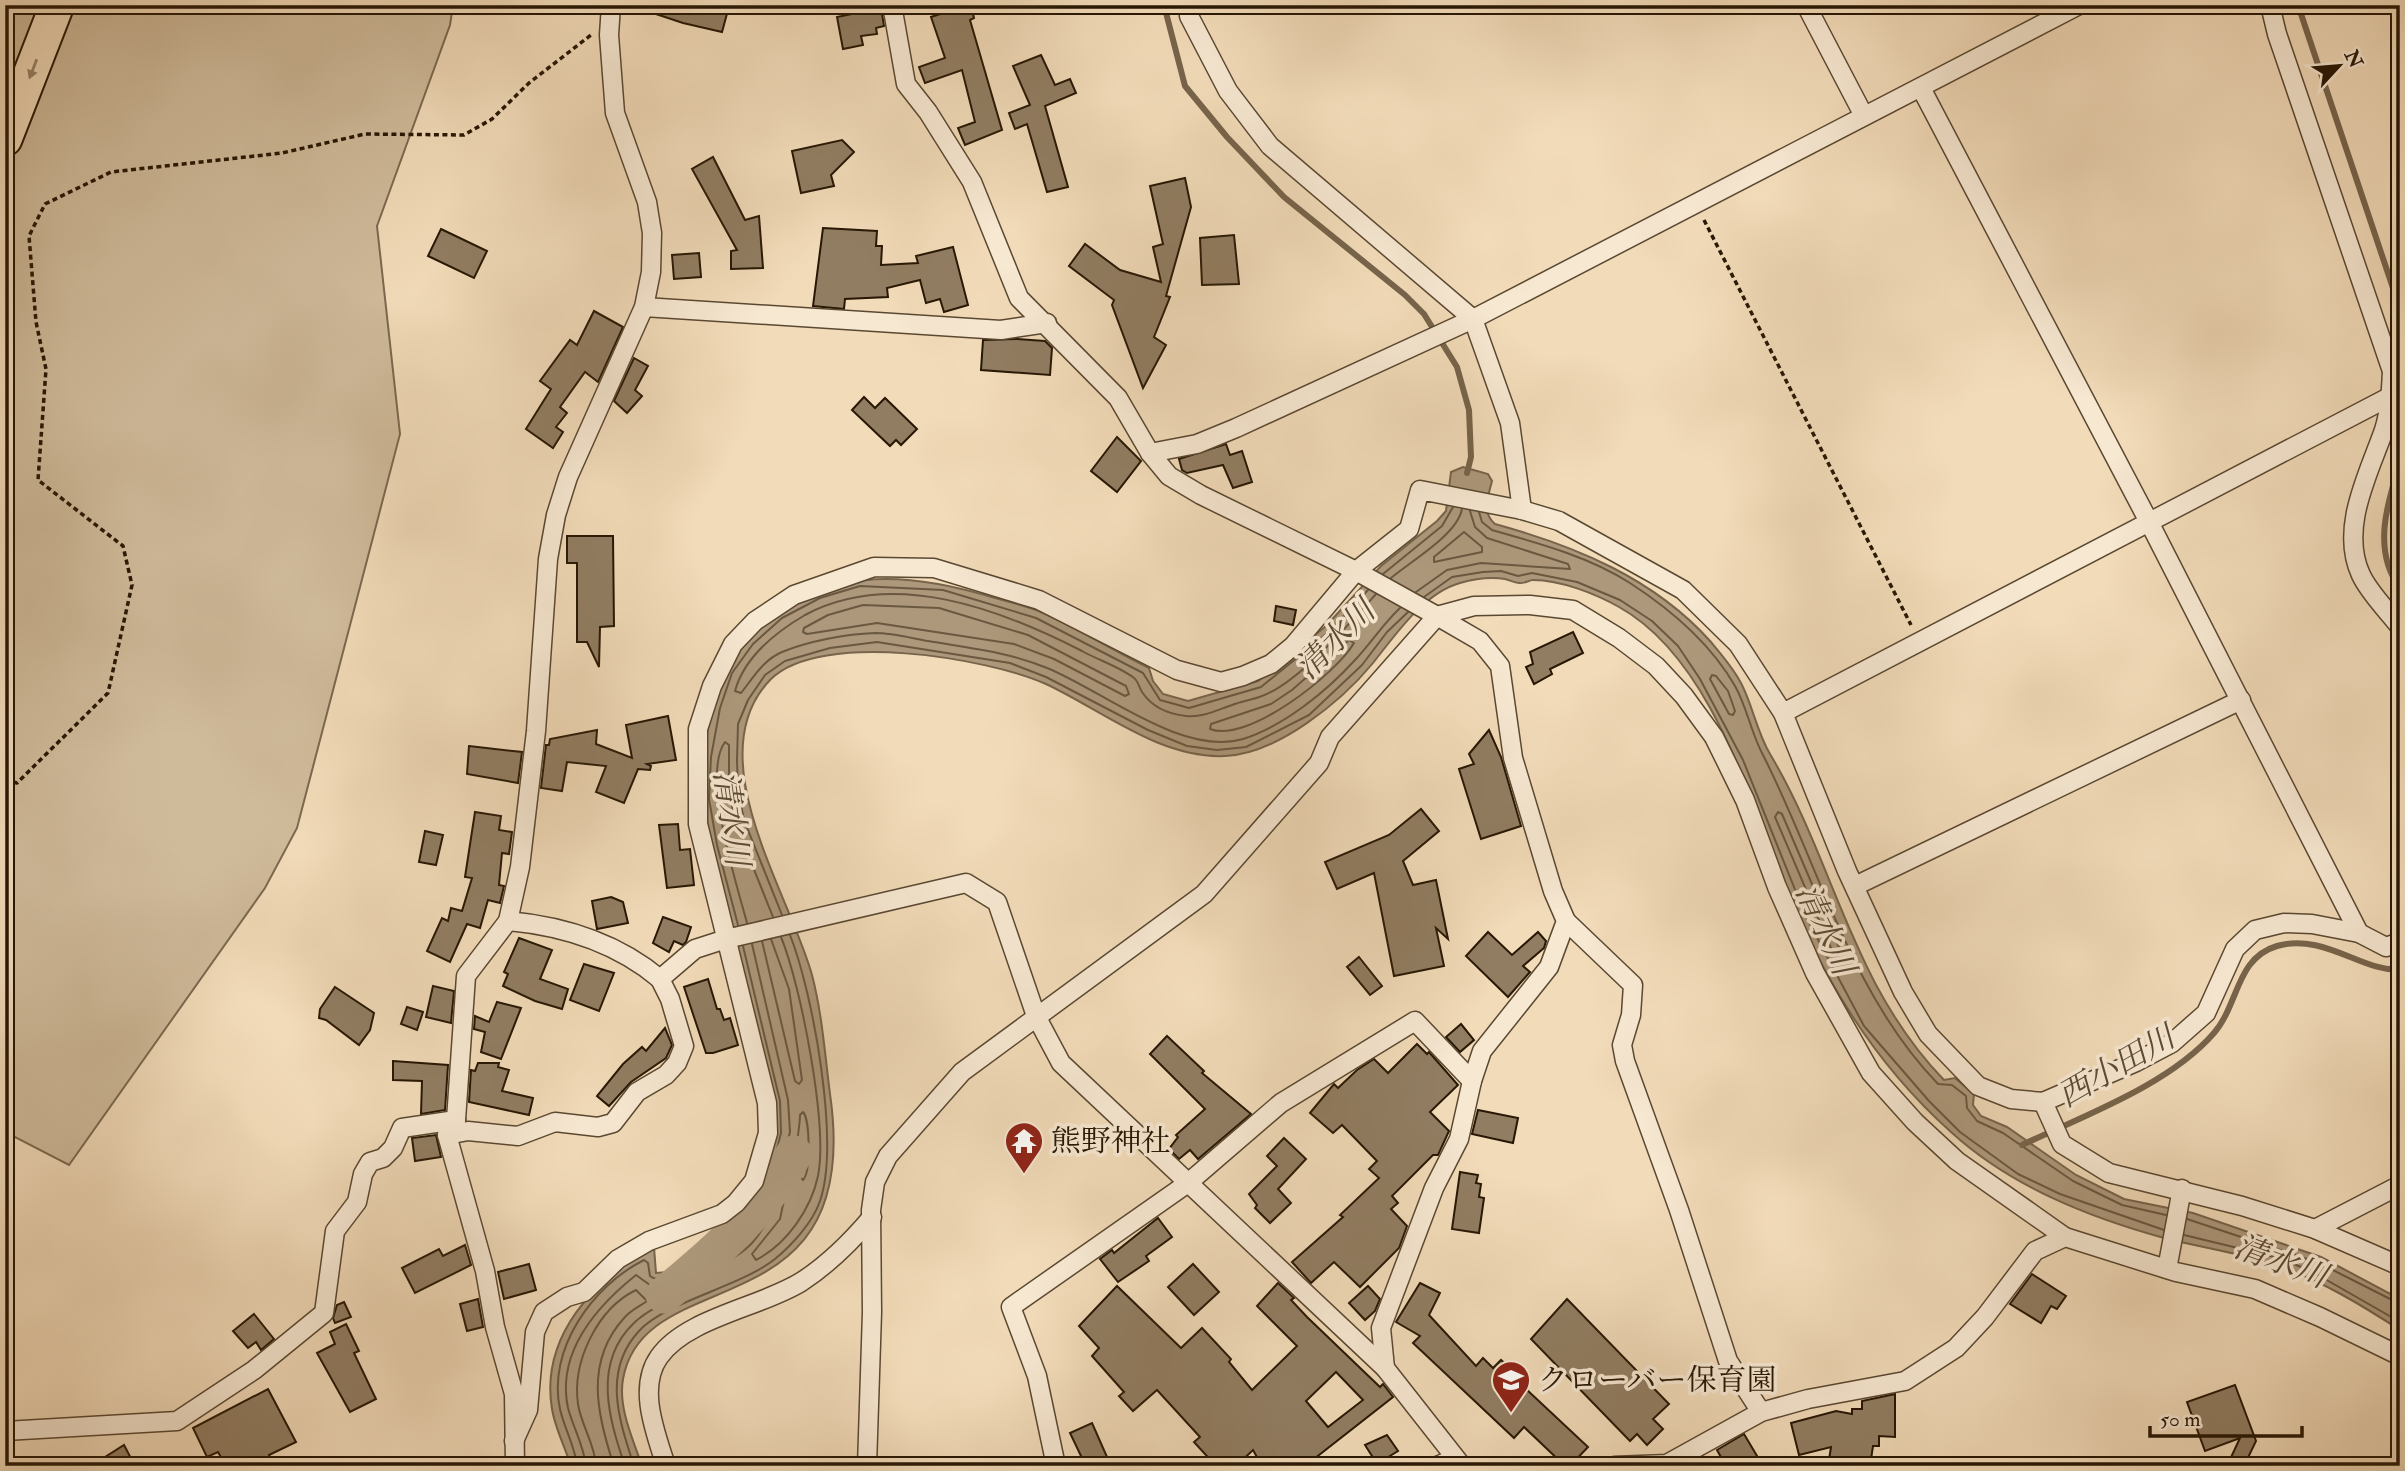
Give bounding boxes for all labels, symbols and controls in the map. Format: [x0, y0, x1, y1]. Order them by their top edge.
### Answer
north arrow [2304, 32, 2374, 102]
text: N [2338, 45, 2368, 73]
one-way arrow [27, 58, 38, 79]
water label: 清水川 [1288, 590, 1386, 688]
water label: 清水川 [705, 768, 758, 871]
water label: 清水川 [1787, 877, 1865, 984]
water label: 西小田川 [2051, 1016, 2185, 1116]
temple icon: 熊野神社 [1003, 1120, 1045, 1175]
place label: 熊野神社 [1051, 1123, 1171, 1160]
water label: 清水川 [2229, 1227, 2335, 1298]
school or university icon: クローバー保育園 [1490, 1359, 1532, 1414]
place label: クローバー保育園 [1538, 1362, 1777, 1399]
scale bar [2150, 1394, 2302, 1438]
text: 50 m [2160, 1406, 2201, 1433]

